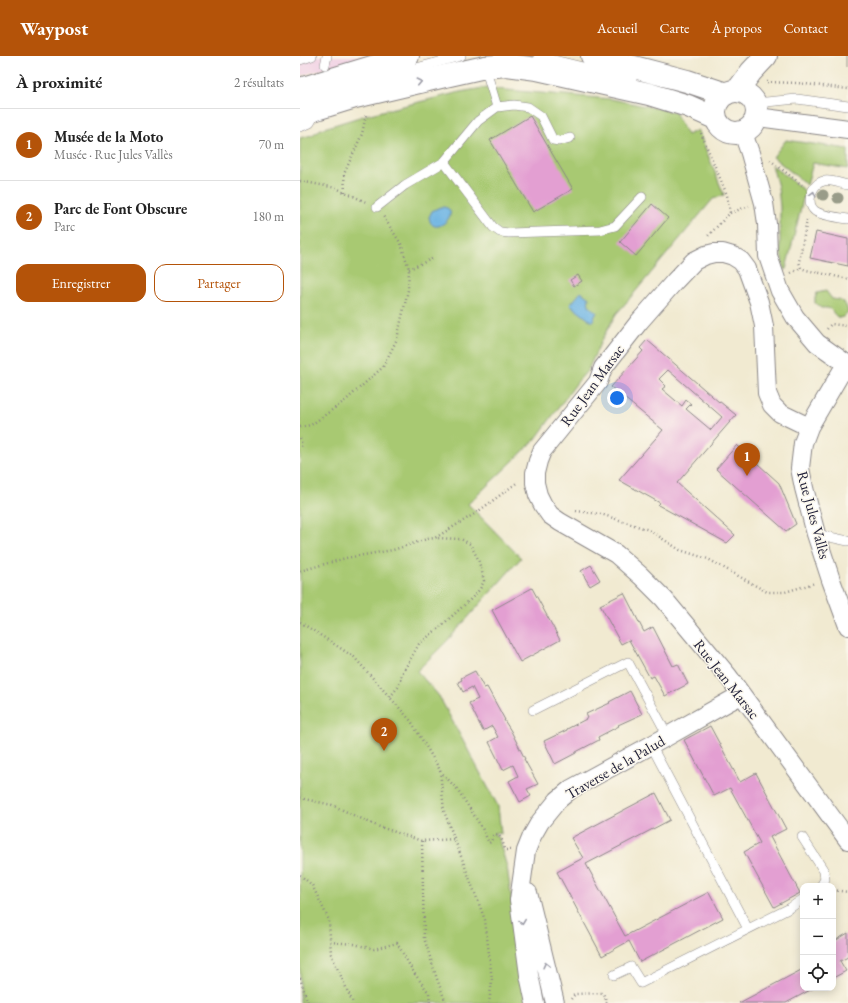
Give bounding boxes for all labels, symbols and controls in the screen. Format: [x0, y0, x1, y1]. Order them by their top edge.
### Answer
text: Waypost [20, 16, 88, 41]
text: Accueil [597, 19, 638, 37]
text: Carte [660, 19, 690, 37]
text: À propos [712, 19, 762, 37]
text: Contact [784, 19, 828, 37]
text: À proximité [16, 71, 102, 93]
text: 2 résultats [234, 74, 284, 91]
one-way arrow [416, 79, 422, 87]
text: Musée de la Moto [54, 127, 163, 146]
text: 1 [26, 136, 32, 153]
text: 70 m [259, 136, 284, 153]
text: Musée · Rue Jules Vallès [54, 146, 173, 163]
one-way arrow [808, 190, 816, 197]
text: Parc de Font Obscure [54, 199, 187, 218]
text: 2 [26, 208, 32, 225]
text: 180 m [253, 208, 284, 225]
text: Parc [54, 218, 75, 235]
button: Enregistrer [16, 264, 146, 302]
button: Partager [154, 264, 284, 302]
street label: Rue Jean Marsac [556, 340, 628, 430]
your location [607, 388, 627, 408]
pin: 1 [734, 443, 760, 476]
street label: Rue Jules Vallès [793, 469, 835, 561]
street label: Rue Jean Marsac [690, 635, 764, 723]
pin: 2 [371, 718, 397, 751]
street label: Traverse de la Palud [562, 731, 668, 803]
map controls [800, 883, 836, 991]
button: + [800, 883, 836, 919]
one-way arrow [517, 919, 526, 925]
button: − [800, 919, 836, 955]
button: locate [800, 955, 836, 991]
one-way arrow [542, 962, 551, 969]

